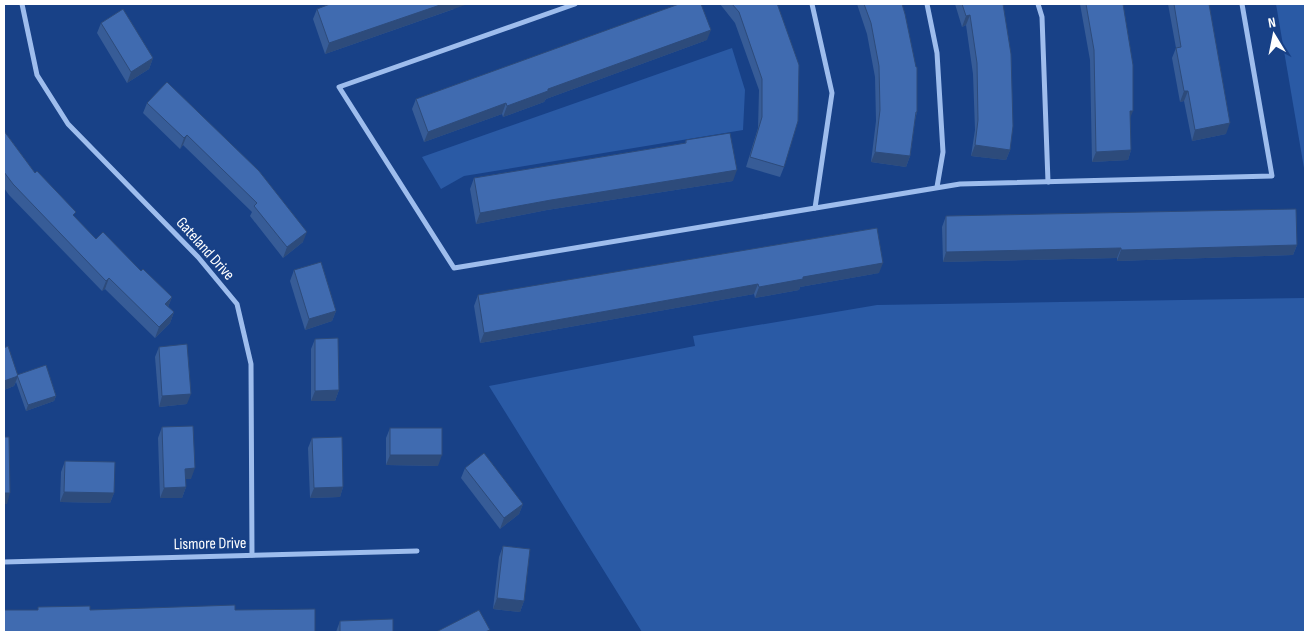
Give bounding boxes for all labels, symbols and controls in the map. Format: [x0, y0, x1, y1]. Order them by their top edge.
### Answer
north arrow [1249, 10, 1299, 60]
text: N [1267, 14, 1277, 32]
street label: Gateland Drive [172, 214, 238, 284]
street label: Lismore Drive [173, 534, 247, 554]

